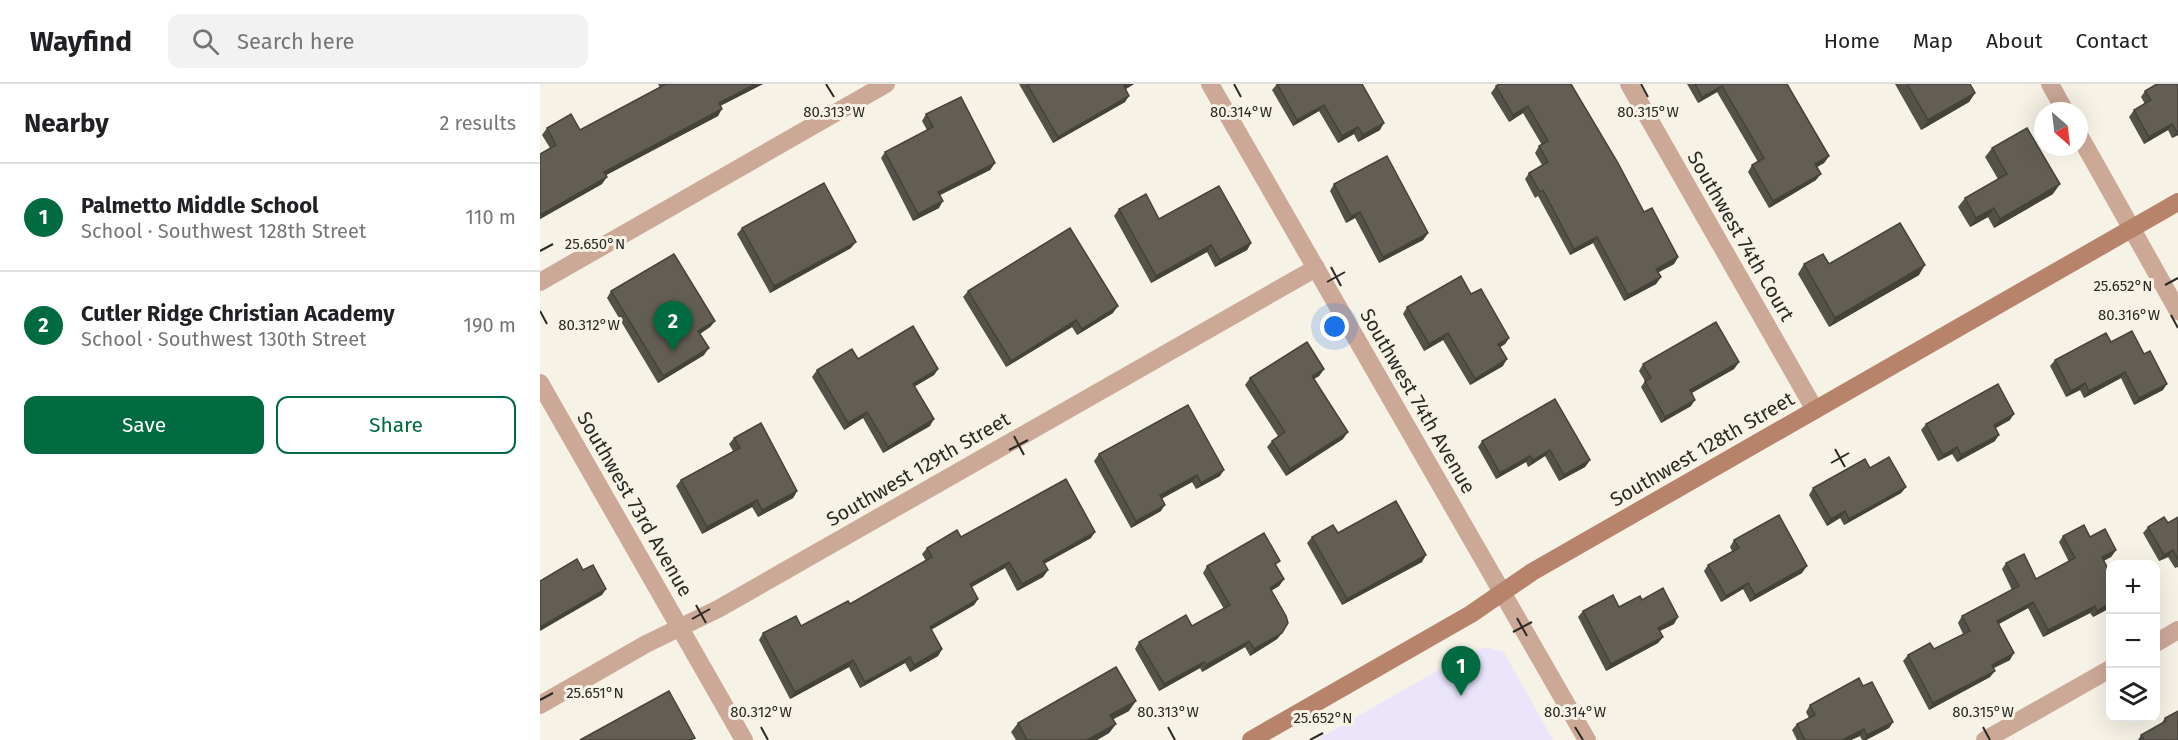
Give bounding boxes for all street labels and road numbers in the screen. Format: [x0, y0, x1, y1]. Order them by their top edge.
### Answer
street label: Southwest 74th Court [1683, 147, 1800, 326]
street label: Southwest 74th Avenue [1355, 304, 1481, 498]
street label: Southwest 128th Street [1606, 386, 1799, 511]
street label: Southwest 129th Street [822, 406, 1015, 531]
street label: Southwest 73rd Avenue [572, 407, 698, 601]

